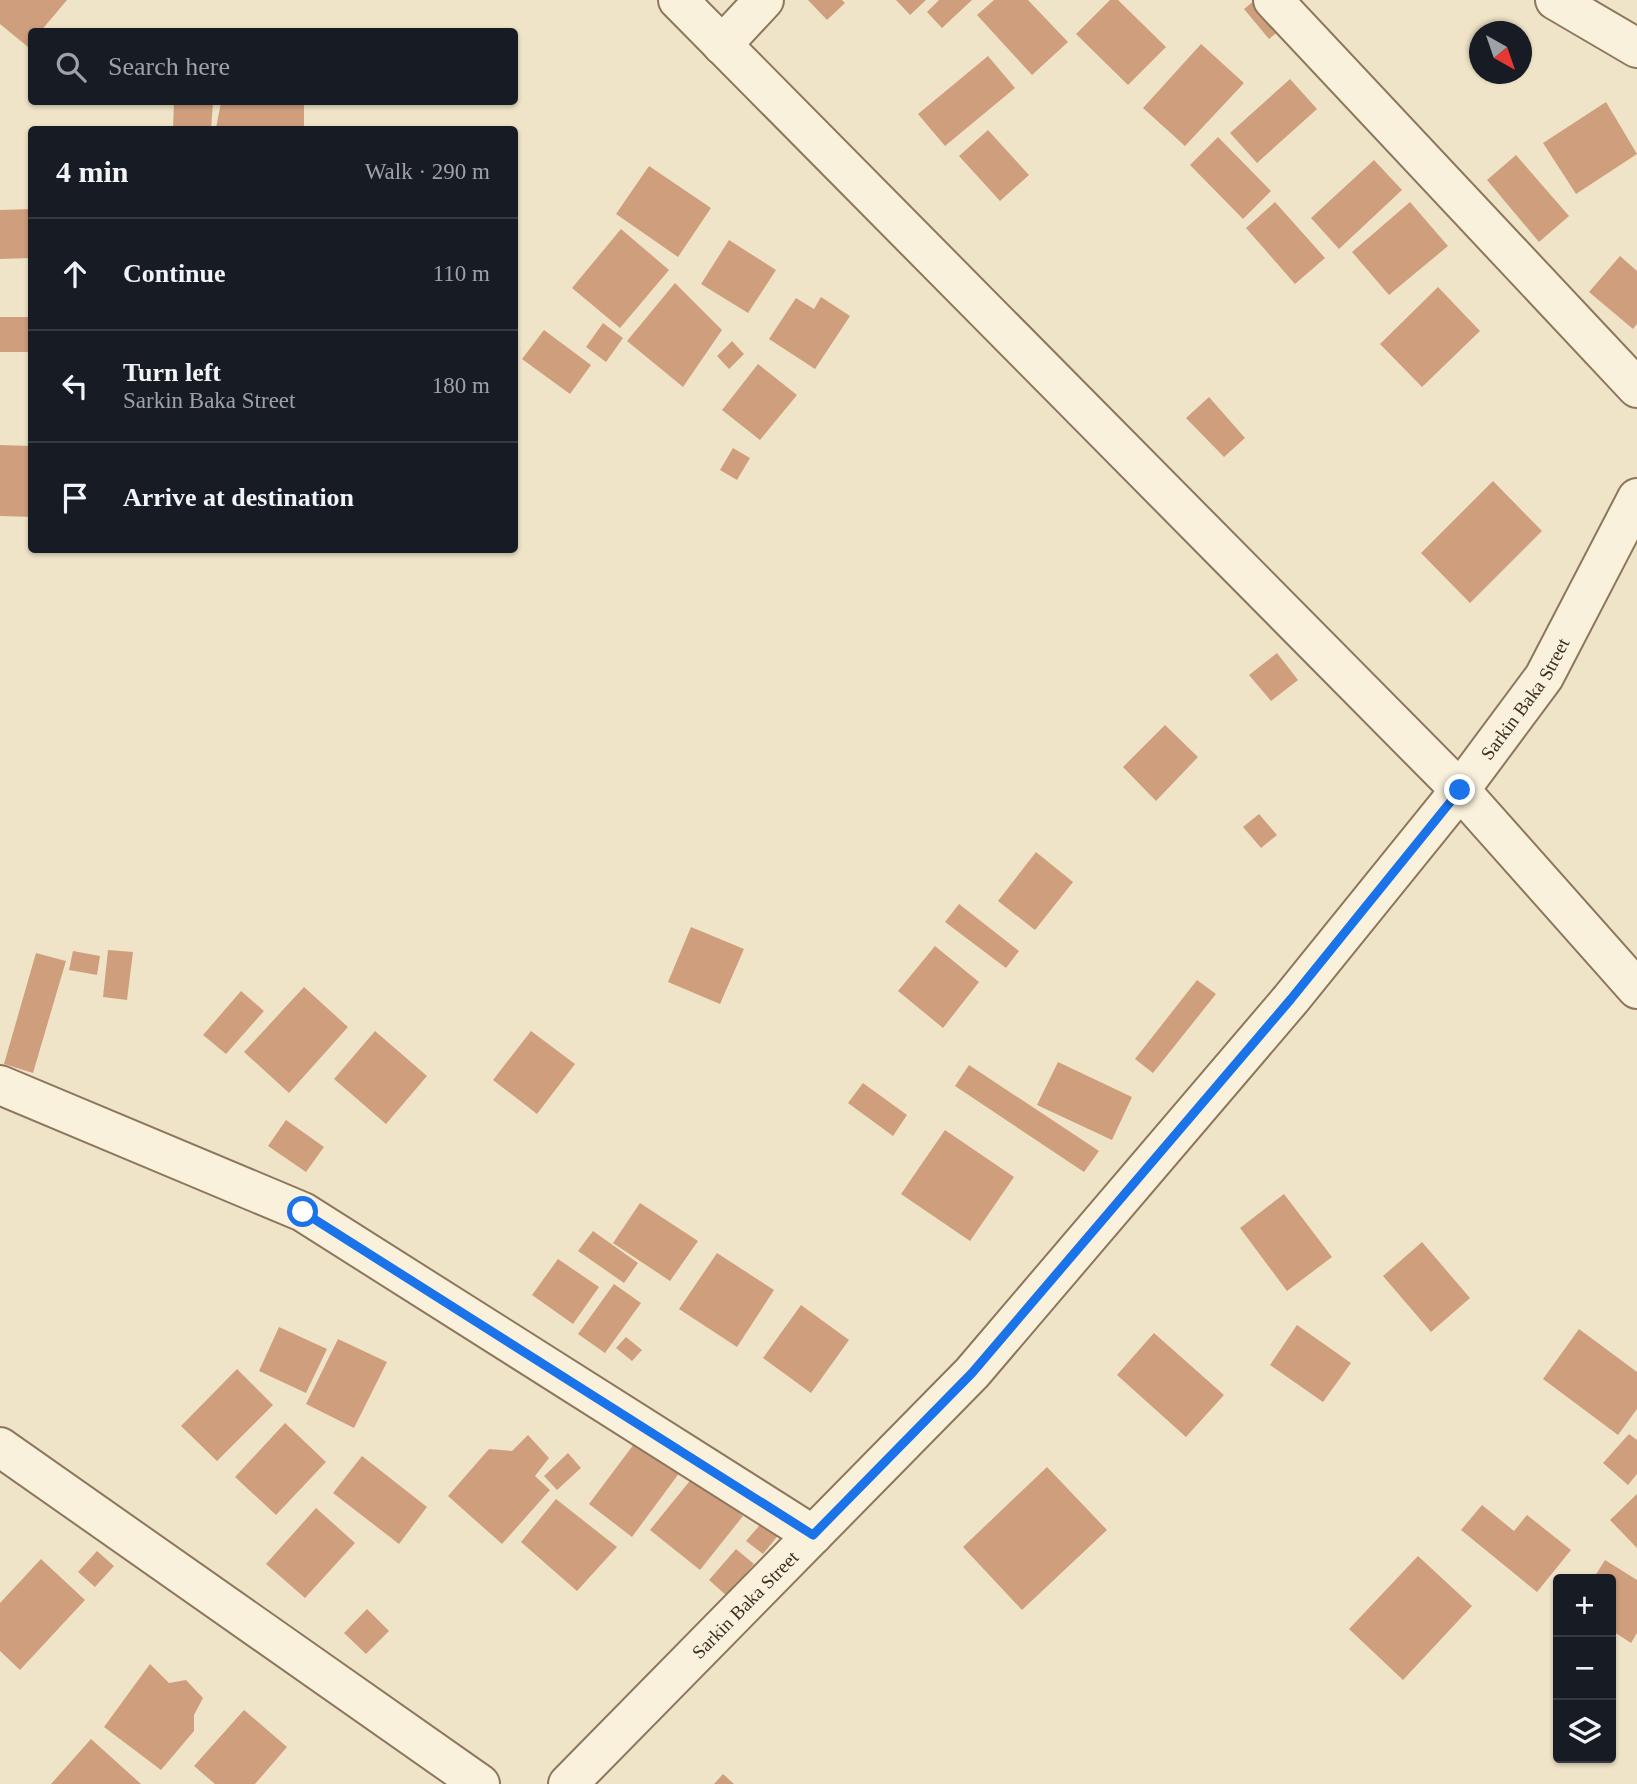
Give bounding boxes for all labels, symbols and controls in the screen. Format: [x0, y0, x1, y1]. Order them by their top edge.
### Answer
north arrow [1469, 21, 1532, 84]
search box [28, 28, 518, 105]
icon: search [52, 48, 90, 86]
text: Search here [108, 52, 230, 81]
text: 4 min [56, 155, 129, 188]
text: Walk · 290 m [365, 159, 490, 184]
icon: ahead [56, 255, 94, 293]
text: Continue [123, 259, 226, 288]
text: 110 m [433, 261, 490, 286]
text: Turn left [123, 358, 221, 387]
icon: left [56, 367, 94, 405]
text: 180 m [432, 373, 490, 398]
text: Sarkin Baka Street [123, 388, 295, 413]
icon: arrive [56, 479, 94, 517]
text: Arrive at destination [123, 483, 354, 512]
street label: Sarkin Baka Street [1476, 634, 1574, 764]
route end [1444, 774, 1475, 805]
route start [287, 1196, 318, 1227]
street label: Sarkin Baka Street [688, 1546, 803, 1663]
map controls [1553, 1574, 1616, 1763]
button: + [1553, 1574, 1616, 1637]
button: − [1553, 1637, 1616, 1700]
button: layers [1553, 1700, 1616, 1763]

